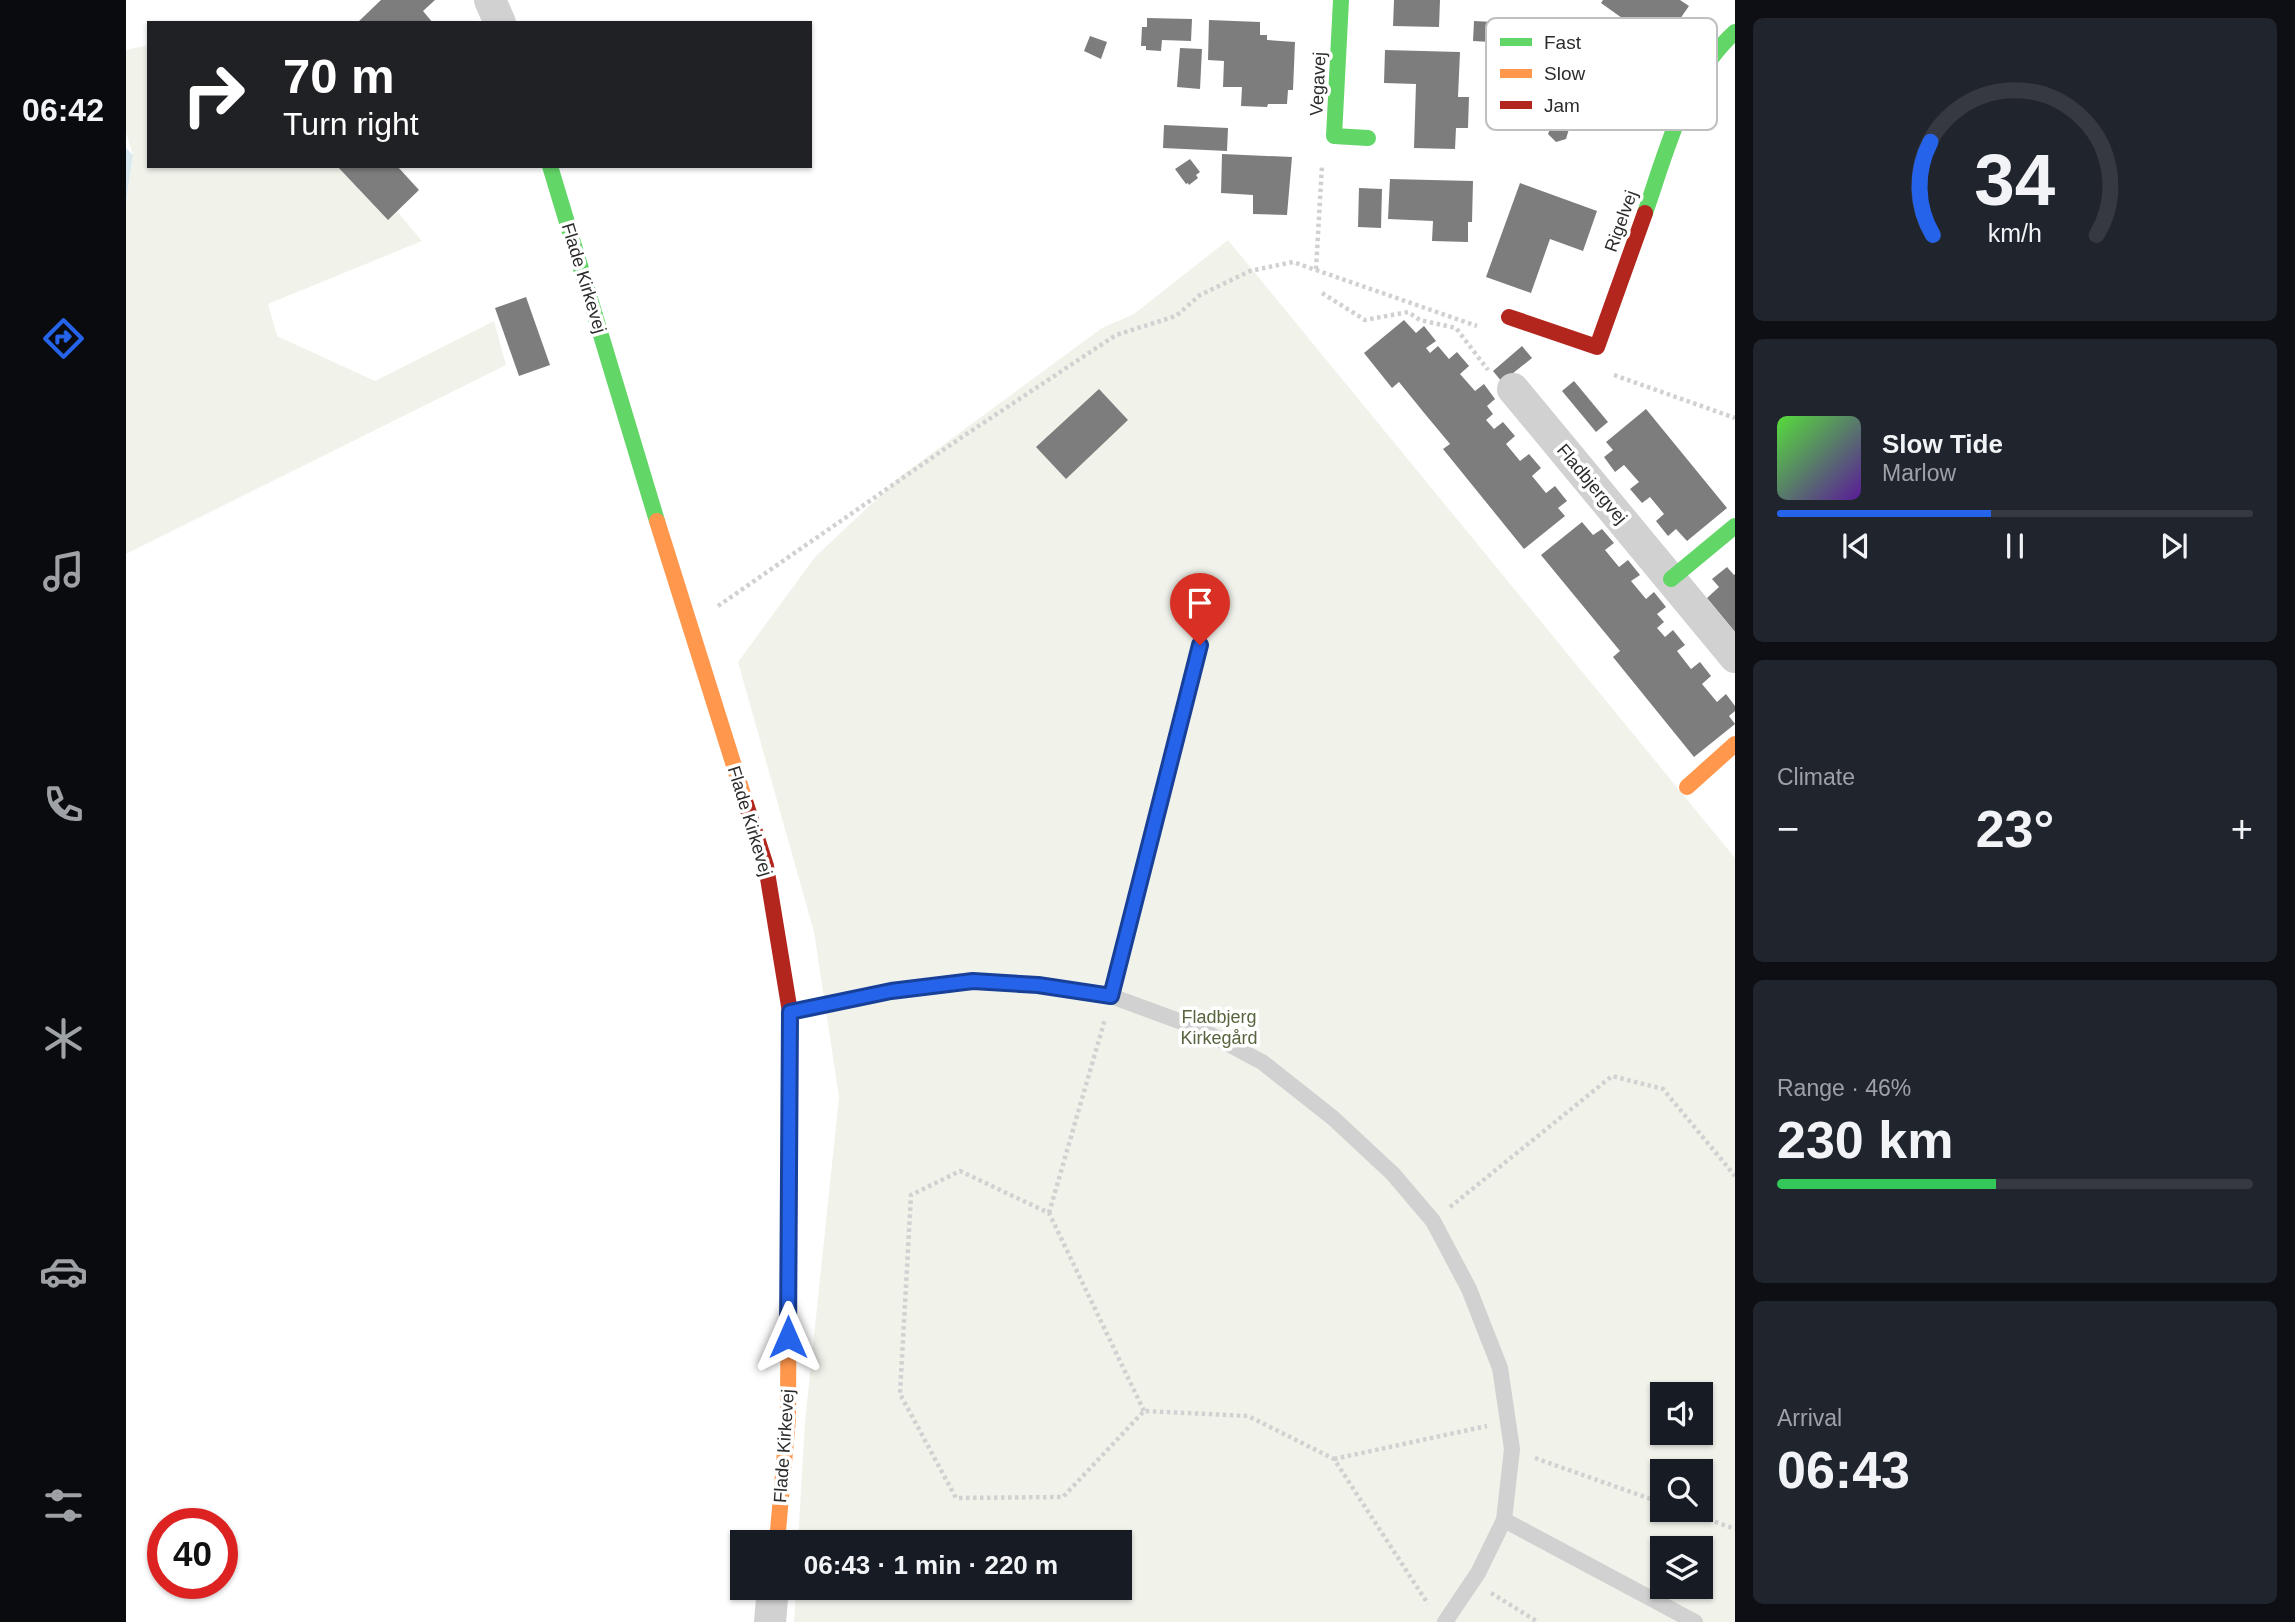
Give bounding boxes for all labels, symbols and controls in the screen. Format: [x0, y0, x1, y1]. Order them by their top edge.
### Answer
legend [1486, 18, 1717, 130]
text: Fast [1544, 32, 1582, 53]
icon: right [168, 49, 259, 140]
text: 70 m [283, 49, 395, 103]
street label: Vegavej [1306, 51, 1330, 117]
text: Slow [1544, 63, 1585, 84]
text: 06:42 [22, 92, 104, 128]
text: Jam [1544, 95, 1580, 116]
text: Turn right [283, 106, 419, 142]
text: 34 [1975, 140, 2056, 221]
street label: Rigelvej [1601, 187, 1641, 255]
text: km/h [1988, 219, 2042, 247]
street label: Flade Kirkevej [558, 221, 610, 335]
icon: directions [39, 314, 88, 363]
text: Slow Tide [1882, 429, 2003, 459]
street label: Fladbjergvej [1553, 440, 1631, 528]
text: Marlow [1882, 460, 1956, 486]
icon: previous [1837, 527, 1875, 565]
icon: pause [1996, 527, 2034, 565]
icon: next [2155, 527, 2193, 565]
icon: music [39, 547, 88, 596]
pin [1170, 573, 1230, 645]
icon: arrive [1181, 584, 1219, 622]
street label: Flade Kirkevej [724, 764, 776, 878]
text: Climate [1777, 764, 1855, 790]
icon: phone [39, 780, 88, 829]
text: 23° [1976, 800, 2054, 858]
text: − [1777, 808, 1799, 850]
text: + [2231, 808, 2253, 850]
park label: Fladbjerg Kirkegård [1180, 1007, 1258, 1048]
icon: climate [39, 1014, 88, 1063]
text: Range · 46% [1777, 1075, 1911, 1101]
text: 230 km [1777, 1111, 1953, 1169]
icon: car [39, 1247, 88, 1296]
position arrow [751, 1300, 825, 1374]
map controls [1650, 1382, 1713, 1599]
button: sound [1650, 1382, 1713, 1445]
street label: Flade Kirkevej [770, 1388, 798, 1504]
text: Arrival [1777, 1405, 1842, 1431]
text: 06:43 [1777, 1441, 1910, 1499]
button: search [1650, 1459, 1713, 1522]
icon: filters [39, 1481, 88, 1530]
speed limit sign: 40 [147, 1508, 238, 1599]
button: layers [1650, 1536, 1713, 1599]
text: 06:43 · 1 min · 220 m [804, 1550, 1058, 1580]

